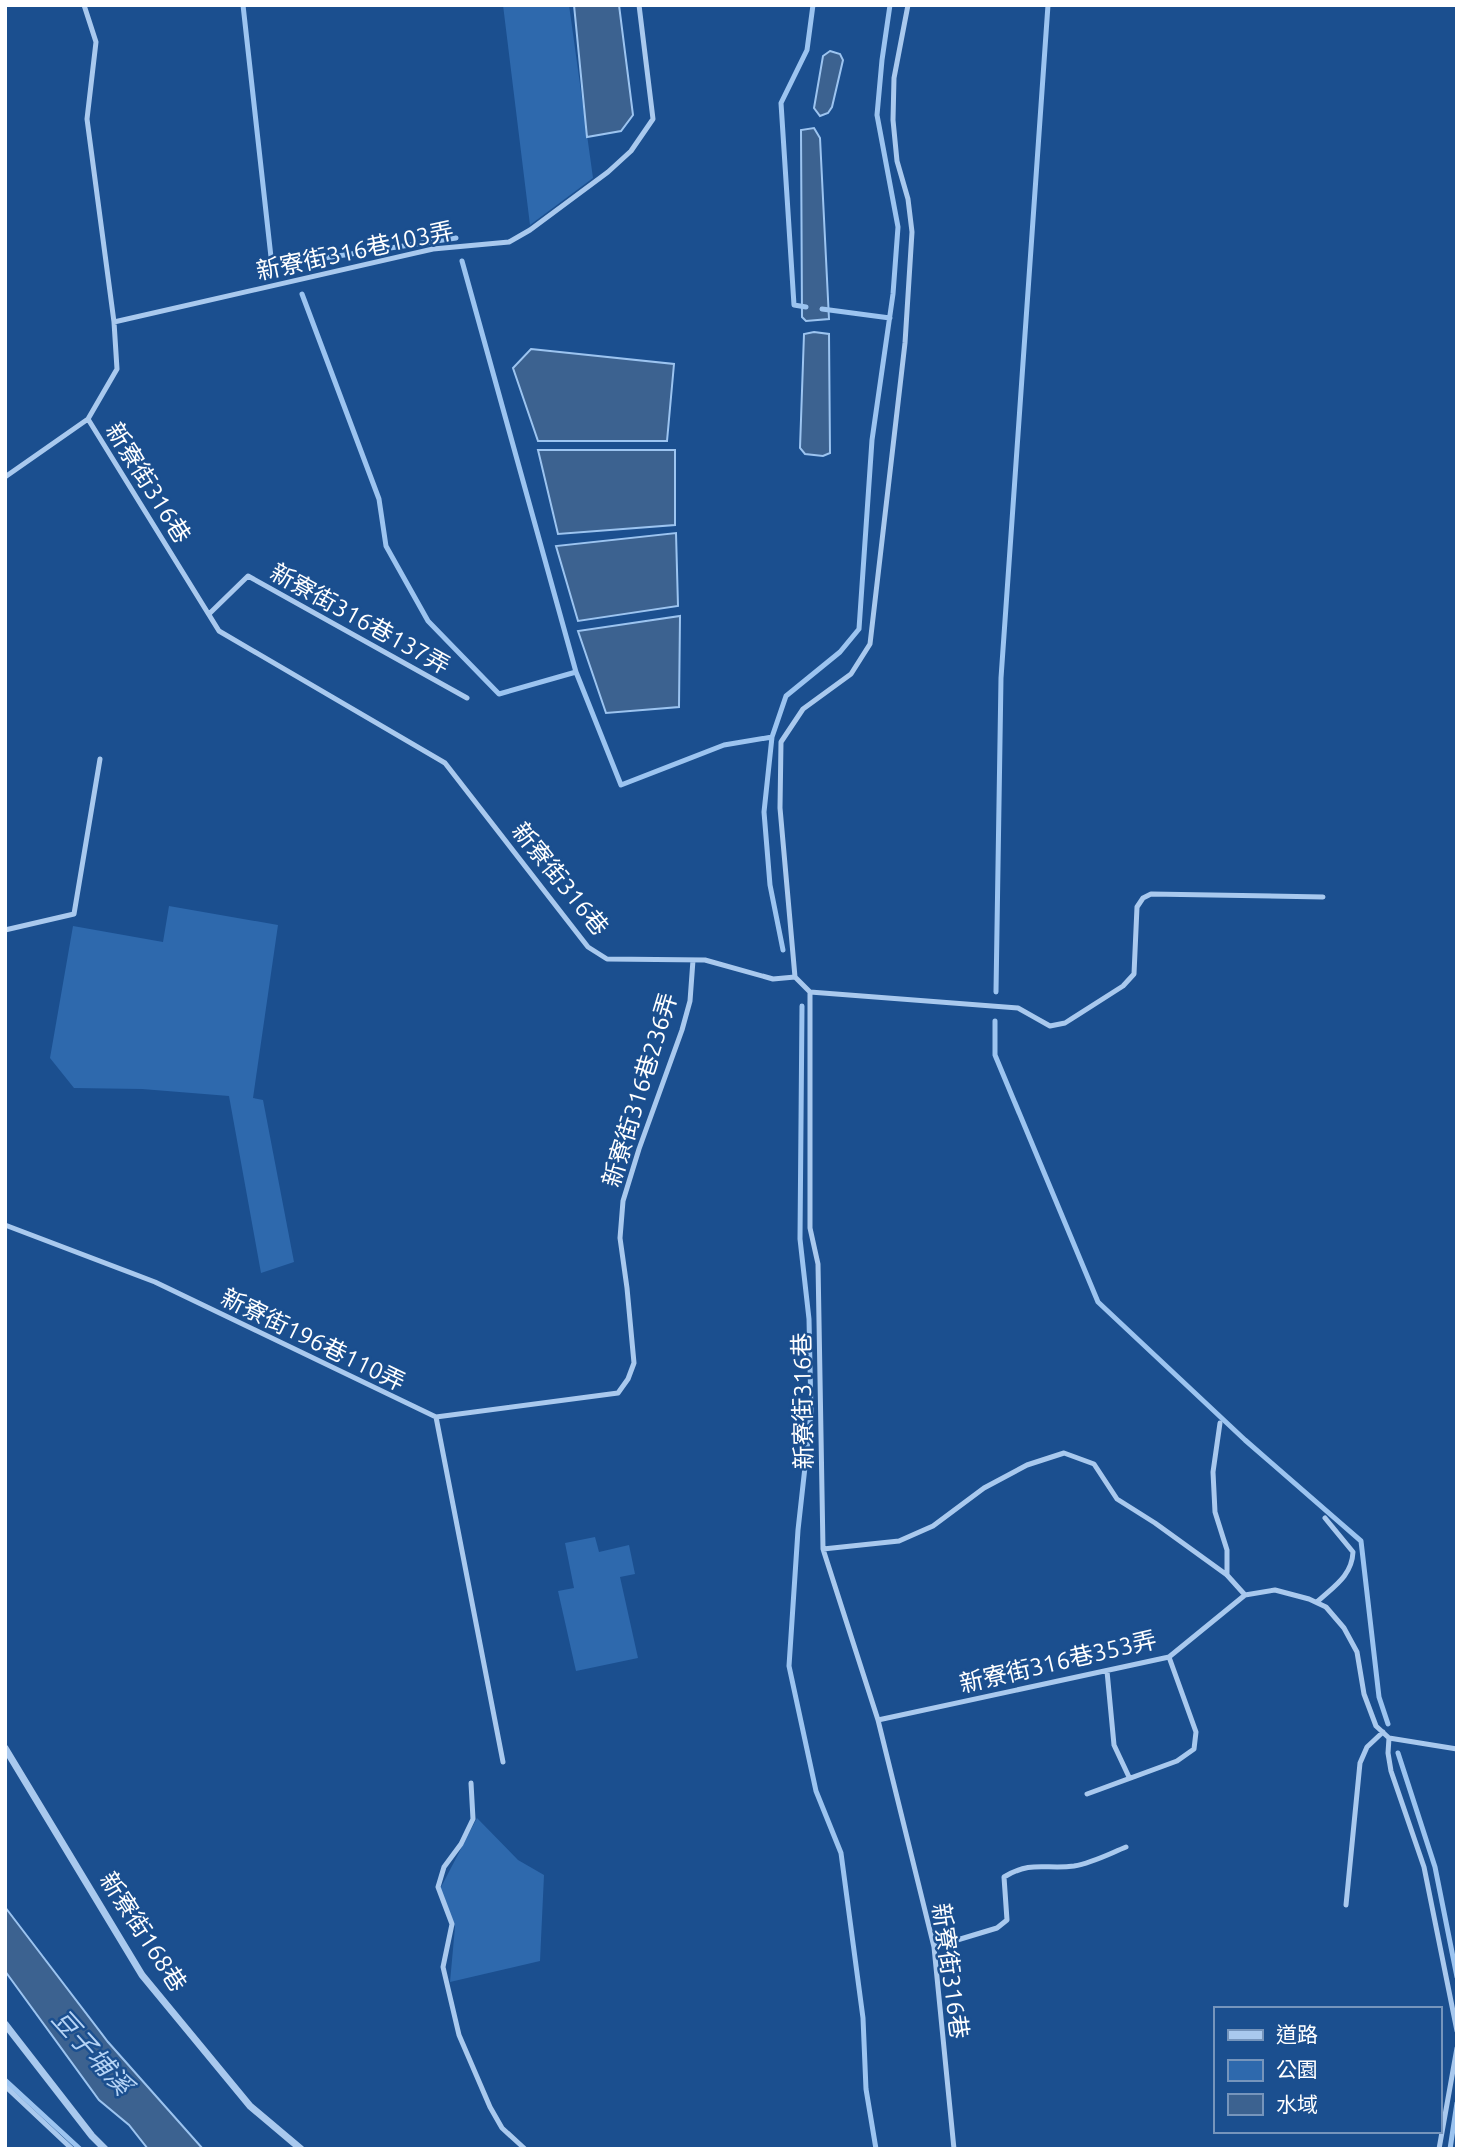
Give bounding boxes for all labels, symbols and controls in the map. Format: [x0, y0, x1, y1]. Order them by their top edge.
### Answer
street label: 新寮街316巷103弄 [254, 216, 456, 285]
street label: 新寮街316巷 [101, 418, 196, 548]
street label: 新寮街316巷137弄 [266, 558, 455, 679]
street label: 新寮街316巷 [507, 817, 614, 940]
street label: 新寮街316巷236弄 [597, 990, 682, 1190]
street label: 新寮街196巷110弄 [217, 1283, 410, 1396]
street label: 新寮街316巷 [788, 1332, 817, 1470]
street label: 新寮街316巷353弄 [957, 1626, 1159, 1697]
street label: 新寮街168巷 [95, 1867, 192, 1996]
street label: 新寮街316巷 [928, 1901, 973, 2040]
water label: 豆子埔溪 [47, 2003, 141, 2103]
legend [1214, 2007, 1441, 2133]
text: 道路 [1276, 2022, 1318, 2046]
text: 公園 [1276, 2057, 1318, 2081]
text: 水域 [1276, 2092, 1318, 2116]

